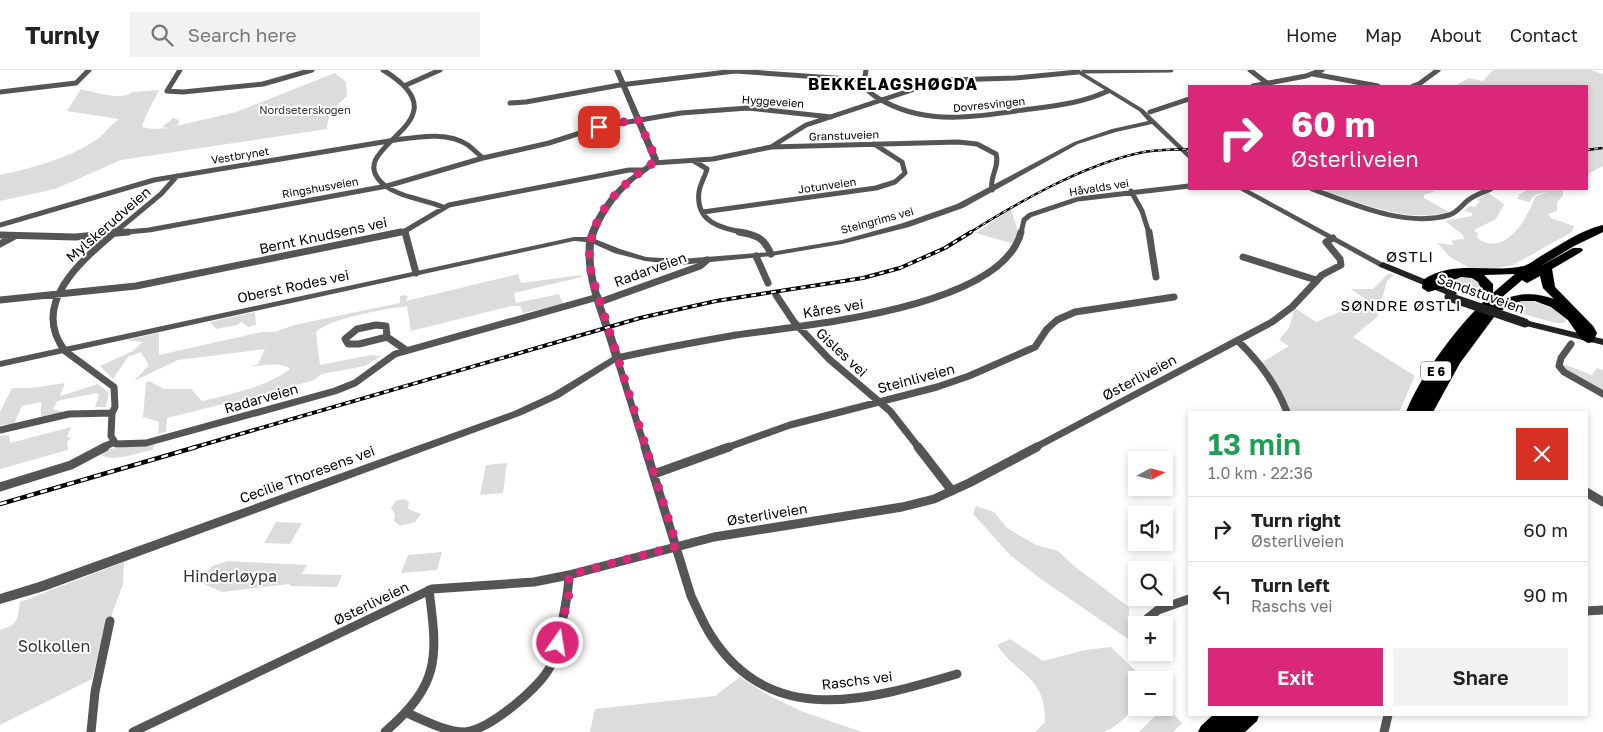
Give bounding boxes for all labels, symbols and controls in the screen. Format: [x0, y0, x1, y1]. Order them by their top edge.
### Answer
search box [130, 12, 480, 57]
text: Turnly [25, 20, 100, 49]
icon: search [148, 21, 176, 49]
text: Search here [188, 23, 297, 46]
text: Home [1286, 24, 1337, 46]
text: Map [1365, 24, 1402, 46]
text: About [1430, 24, 1482, 46]
text: Contact [1510, 24, 1578, 46]
district label: BEKKELAGSHØGDA [808, 74, 978, 94]
street label: Hyggeveien [741, 92, 805, 110]
street label: Dovresvingen [952, 94, 1026, 114]
park label: Nordseterskogen [259, 103, 351, 116]
text: 60 m [1291, 103, 1375, 145]
icon: right [1208, 105, 1273, 170]
pin [578, 106, 620, 148]
icon: arrive [585, 113, 613, 141]
street label: Granstuveien [809, 127, 879, 143]
street label: Vestbrynet [210, 144, 270, 166]
text: Østerliveien [1291, 145, 1419, 172]
street label: Ringshusveien [281, 174, 359, 200]
street label: Jotunveien [797, 174, 857, 196]
street label: Håvalds vei [1068, 176, 1130, 198]
street label: Mylskerudveien [62, 183, 154, 265]
street label: Steingrims vei [839, 204, 915, 236]
street label: Bernt Knudsens vei [257, 213, 389, 257]
district label: ØSTLI [1386, 247, 1434, 265]
street label: Radarveien [611, 248, 689, 290]
street label: Oberst Rodes vei [236, 266, 350, 306]
street label: Sandstuveien [1435, 269, 1527, 317]
street label: Kåres vei [801, 295, 865, 321]
district label: SØNDRE ØSTLI [1341, 296, 1461, 314]
street label: Gisles vei [813, 324, 871, 380]
street label: Østerliveien [1099, 350, 1179, 404]
street label: Steinliveien [876, 360, 956, 396]
road number: E 6 [1421, 362, 1451, 380]
street label: Radarveien [222, 379, 300, 417]
text: 13 min [1208, 426, 1301, 462]
button: close [1516, 428, 1568, 480]
street label: Cecilie Thoresens vei [237, 442, 377, 506]
north arrow [1128, 451, 1172, 496]
map controls [1128, 451, 1173, 716]
text: 1.0 km · 22:36 [1208, 463, 1313, 483]
street label: Østerliveien [725, 499, 809, 529]
button: sound [1128, 506, 1173, 551]
text: Turn right [1251, 508, 1341, 531]
icon: right [1208, 515, 1236, 543]
text: 60 m [1523, 518, 1568, 541]
text: Østerliveien [1251, 531, 1344, 551]
button: search [1128, 561, 1173, 606]
park label: Hinderløypa [183, 566, 277, 586]
text: Turn left [1251, 573, 1330, 596]
street label: Østerliveien [331, 578, 411, 628]
icon: left [1208, 580, 1236, 608]
text: 90 m [1523, 583, 1568, 606]
text: Raschs vei [1251, 596, 1333, 616]
position arrow [531, 616, 583, 668]
button: + [1128, 616, 1173, 661]
park label: Solkollen [18, 636, 90, 656]
button: Exit [1208, 648, 1383, 706]
button: Share [1393, 648, 1568, 706]
street label: Raschs vei [821, 667, 893, 693]
button: − [1128, 671, 1173, 716]

